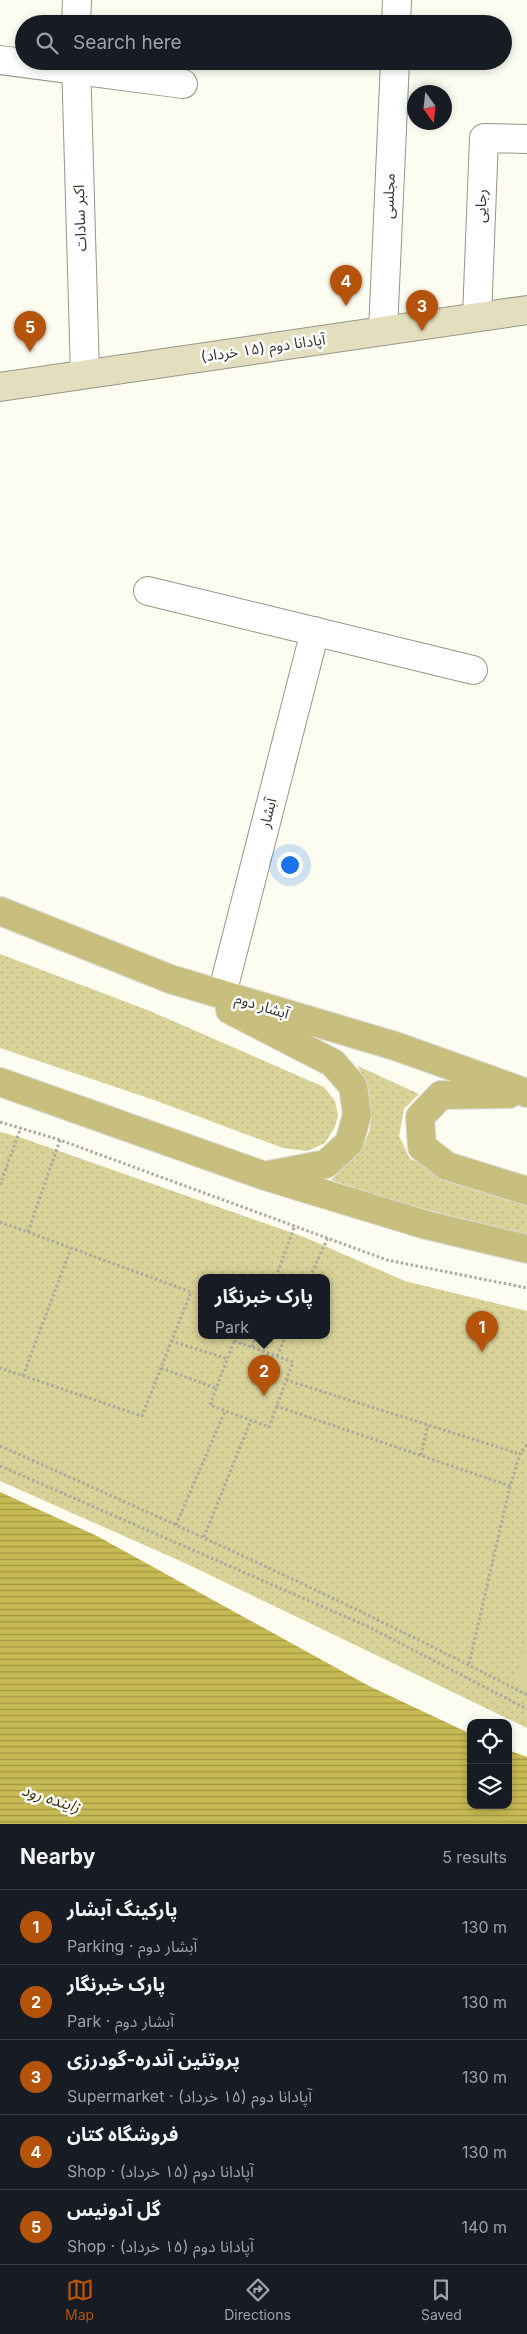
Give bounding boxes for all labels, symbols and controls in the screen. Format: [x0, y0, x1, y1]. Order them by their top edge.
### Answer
search box [15, 15, 512, 70]
icon: search [33, 29, 61, 57]
text: Search here [73, 31, 182, 54]
north arrow [407, 85, 452, 130]
street label: مجلسی [378, 173, 399, 219]
street label: اکبر سادات [69, 184, 90, 252]
street label: رجایی [470, 189, 491, 223]
pin: 4 [330, 265, 362, 306]
pin: 3 [406, 290, 438, 331]
pin: 5 [14, 311, 46, 352]
street label: آپادانا دوم (۱۵ خرداد) [199, 329, 327, 368]
street label: آبشار [254, 795, 281, 831]
your location [277, 852, 303, 878]
street label: آبشار دوم [232, 988, 292, 1025]
popup [198, 1274, 330, 1339]
text: پارک خبرنگار [215, 1285, 313, 1308]
pin: 1 [466, 1311, 498, 1352]
text: Park [215, 1317, 249, 1337]
pin: 2 [248, 1355, 280, 1396]
map controls [467, 1719, 512, 1809]
button: locate [467, 1719, 512, 1764]
button: layers [467, 1764, 512, 1809]
water label: زاینده رود [19, 1779, 83, 1817]
text: Nearby [20, 1844, 95, 1869]
text: 5 results [442, 1847, 507, 1867]
text: پارکینگ آبشار [67, 1898, 178, 1921]
text: 1 [33, 1917, 39, 1937]
text: 130 m [462, 1917, 507, 1937]
text: Parking · آبشار دوم [67, 1936, 197, 1956]
text: پارک خبرنگار [67, 1973, 165, 1996]
text: 2 [31, 1992, 41, 2012]
text: 130 m [462, 1992, 507, 2012]
text: Park · آبشار دوم [67, 2011, 174, 2031]
text: پروتئین آندره-گودرزی [67, 2048, 240, 2071]
text: 3 [31, 2067, 41, 2087]
text: 130 m [462, 2067, 507, 2087]
text: Supermarket · آپادانا دوم (۱۵ خرداد) [67, 2086, 312, 2106]
text: فروشگاه کتان [67, 2123, 178, 2146]
text: 4 [31, 2142, 41, 2162]
text: 130 m [462, 2142, 507, 2162]
text: Shop · آپادانا دوم (۱۵ خرداد) [67, 2161, 254, 2181]
text: گل آدونیس [67, 2198, 161, 2221]
text: 5 [31, 2217, 41, 2237]
text: 140 m [462, 2217, 507, 2237]
text: Shop · آپادانا دوم (۱۵ خرداد) [67, 2236, 254, 2256]
tab: Map [65, 2276, 94, 2323]
tab: Directions [224, 2276, 291, 2323]
tab: Saved [421, 2276, 462, 2323]

